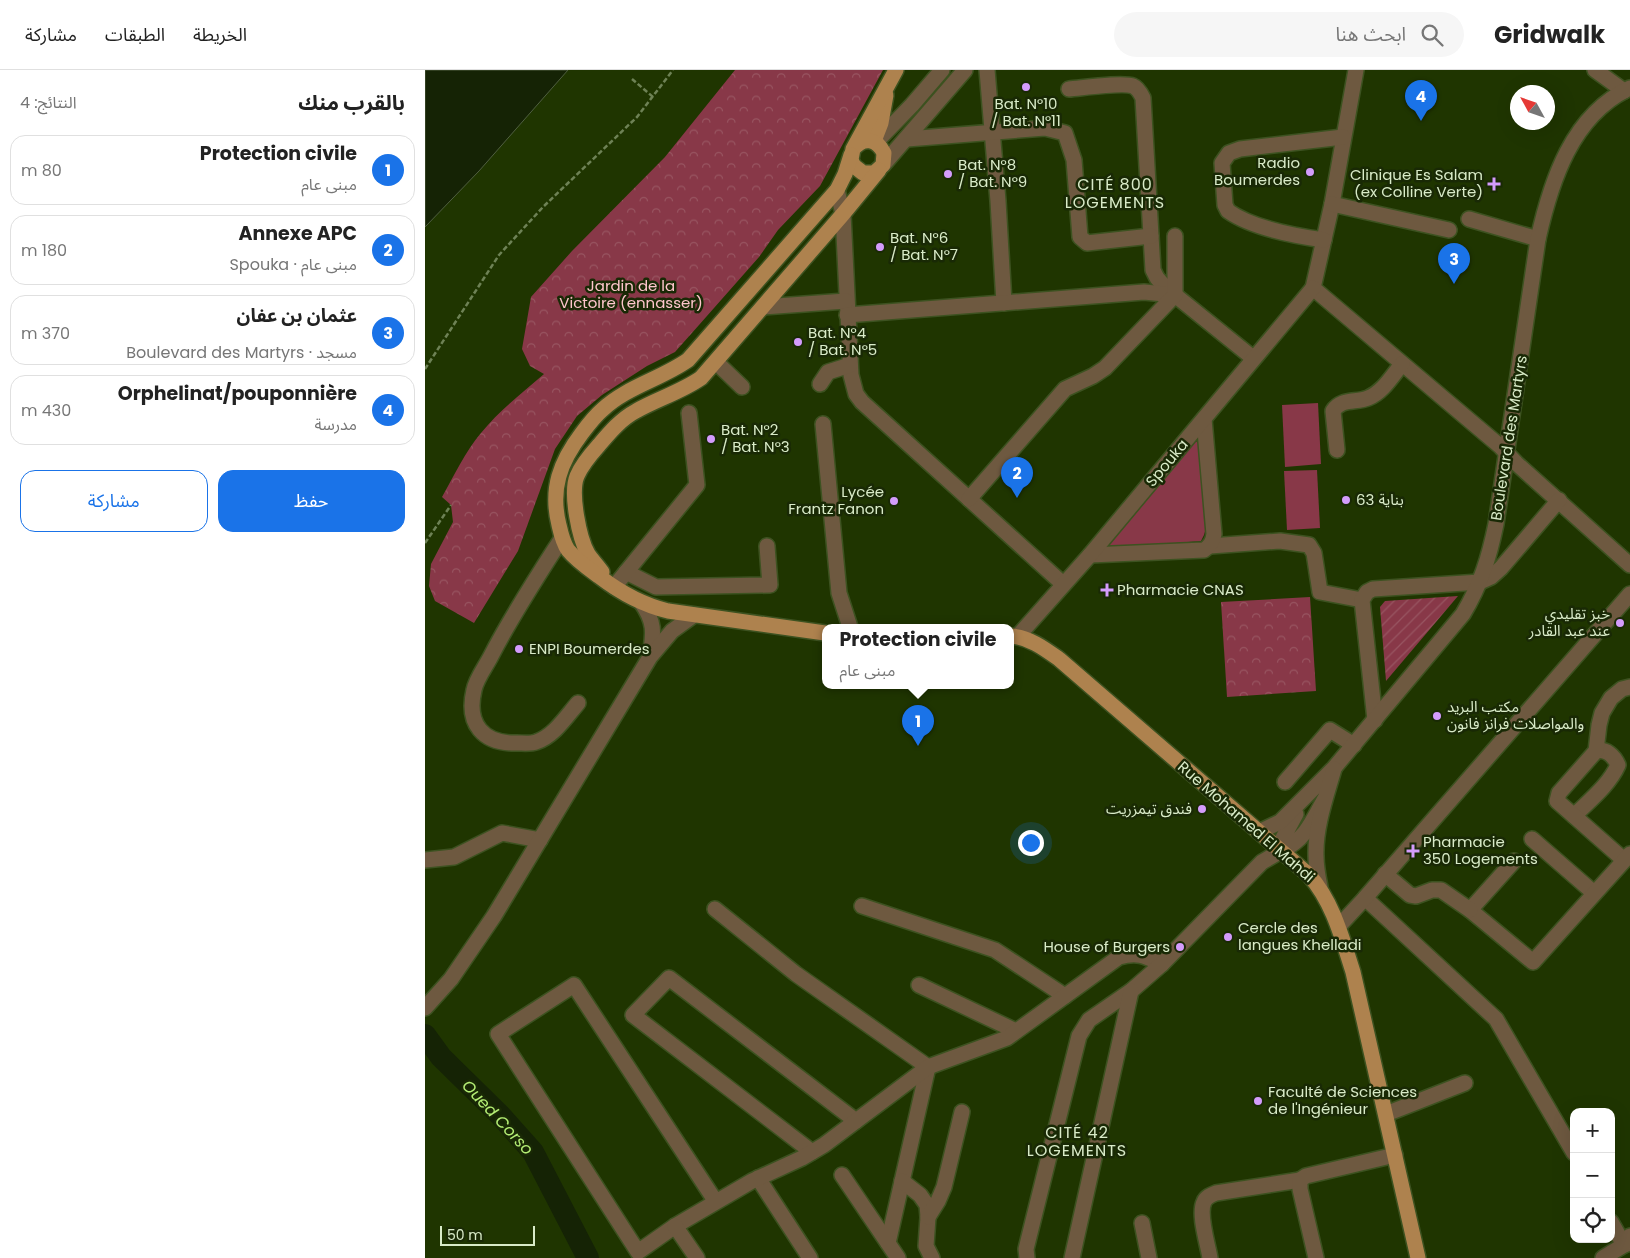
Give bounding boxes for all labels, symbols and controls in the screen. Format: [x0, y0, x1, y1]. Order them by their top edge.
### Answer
search box [1114, 12, 1464, 57]
text: Gridwalk [1494, 18, 1605, 51]
text: ابحث هنا [1336, 21, 1406, 48]
icon: search [1418, 21, 1446, 49]
text: مشاركة [25, 22, 77, 47]
text: الطبقات [105, 22, 165, 47]
text: الخريطة [193, 22, 247, 47]
pin: 4 [1405, 80, 1437, 121]
marker: Bat. N°10 / Bat. N°11 [1020, 81, 1032, 93]
north arrow [1510, 85, 1555, 130]
text: بالقرب منك [298, 88, 405, 117]
text: النتائج: 4 [20, 91, 77, 114]
place label: Bat. N°10 / Bat. N°11 [991, 93, 1061, 131]
text: Protection civile [200, 140, 357, 167]
place label: Radio Boumerdes [1214, 152, 1300, 190]
place label: Bat. N°8 / Bat. N°9 [958, 154, 1027, 192]
text: 80 m [21, 159, 62, 182]
text: 1 [385, 159, 391, 182]
place label: Clinique Es Salam (ex Colline Verte) [1350, 164, 1483, 202]
marker: Radio Boumerdes [1304, 166, 1316, 178]
marker: Bat. N°8 / Bat. N°9 [942, 168, 954, 180]
text: مبنى عام [301, 173, 357, 196]
district label: CITÉ 800 LOGEMENTS [1065, 173, 1165, 214]
marker: Clinique Es Salam (ex Colline Verte) [1487, 177, 1501, 191]
text: Annexe APC [238, 220, 357, 247]
place label: Bat. N°6 / Bat. N°7 [890, 227, 958, 265]
text: 180 m [21, 239, 67, 262]
text: 2 [383, 239, 393, 262]
marker: Bat. N°6 / Bat. N°7 [874, 241, 886, 253]
pin: 3 [1438, 243, 1470, 284]
text: مبنى عام · Spouka [229, 253, 357, 276]
park label: Jardin de la Victoire (ennasser) [559, 275, 703, 313]
text: عثمان بن عفان [237, 302, 357, 329]
text: 370 m [21, 322, 70, 345]
text: 3 [383, 322, 393, 345]
place label: Bat. N°4 / Bat. N°5 [808, 322, 877, 360]
marker: Bat. N°4 / Bat. N°5 [792, 336, 804, 348]
text: مسجد · Boulevard des Martyrs [126, 341, 357, 364]
street label: Boulevard des Martyrs [1485, 354, 1532, 522]
text: Orphelinat/pouponnière [118, 380, 357, 407]
text: 430 m [21, 399, 71, 422]
text: 4 [383, 399, 393, 422]
text: مدرسة [314, 413, 357, 436]
place label: Bat. N°2 / Bat. N°3 [721, 419, 790, 457]
marker: Bat. N°2 / Bat. N°3 [705, 433, 717, 445]
street label: Spouka [1141, 434, 1193, 491]
pin: 2 [1001, 457, 1033, 498]
button: مشاركة [20, 470, 208, 532]
button: حفظ [218, 470, 405, 532]
place label: Lycée Frantz Fanon [788, 481, 884, 519]
place label: بناية 63 [1356, 489, 1404, 510]
marker: بناية 63 [1340, 494, 1352, 506]
marker: Lycée Frantz Fanon [888, 495, 900, 507]
place label: Pharmacie CNAS [1117, 579, 1244, 600]
marker: Pharmacie CNAS [1101, 584, 1113, 596]
place label: خبز تقليدي عند عبد القادر [1528, 603, 1610, 641]
marker: خبز تقليدي عند عبد القادر [1614, 617, 1626, 629]
popup [822, 624, 1014, 689]
text: Protection civile [839, 626, 997, 653]
place label: ENPI Boumerdes [529, 638, 650, 659]
marker: ENPI Boumerdes [513, 643, 525, 655]
text: مبنى عام [839, 659, 895, 682]
place label: مكتب البريد والمواصلات فرانز فانون [1447, 696, 1584, 734]
pin: 1 [902, 705, 934, 746]
marker: مكتب البريد والمواصلات فرانز فانون [1431, 710, 1443, 722]
street label: Rue Mohamed El Mahdi [1173, 756, 1319, 887]
place label: فندق تيمزريت [1106, 798, 1192, 819]
marker: فندق تيمزريت [1196, 803, 1208, 815]
your location [1018, 830, 1044, 856]
place label: Pharmacie 350 Logements [1423, 831, 1538, 869]
marker: Pharmacie 350 Logements [1407, 845, 1419, 857]
place label: Cercle des langues Khelladi [1238, 917, 1362, 955]
marker: Cercle des langues Khelladi [1222, 931, 1234, 943]
place label: House of Burgers [1043, 936, 1170, 957]
marker: House of Burgers [1174, 941, 1186, 953]
water label: Oued Corso [457, 1075, 539, 1160]
place label: Faculté de Sciences de l'Ingénieur [1268, 1081, 1417, 1119]
marker: Faculté de Sciences de l'Ingénieur [1252, 1095, 1264, 1107]
map controls [1570, 1108, 1615, 1243]
button: + [1570, 1108, 1615, 1153]
district label: CITÉ 42 LOGEMENTS [1027, 1121, 1127, 1162]
button: − [1570, 1153, 1615, 1198]
button: locate [1570, 1198, 1615, 1243]
scale bar [440, 1223, 535, 1246]
text: 50 m [447, 1225, 483, 1245]

